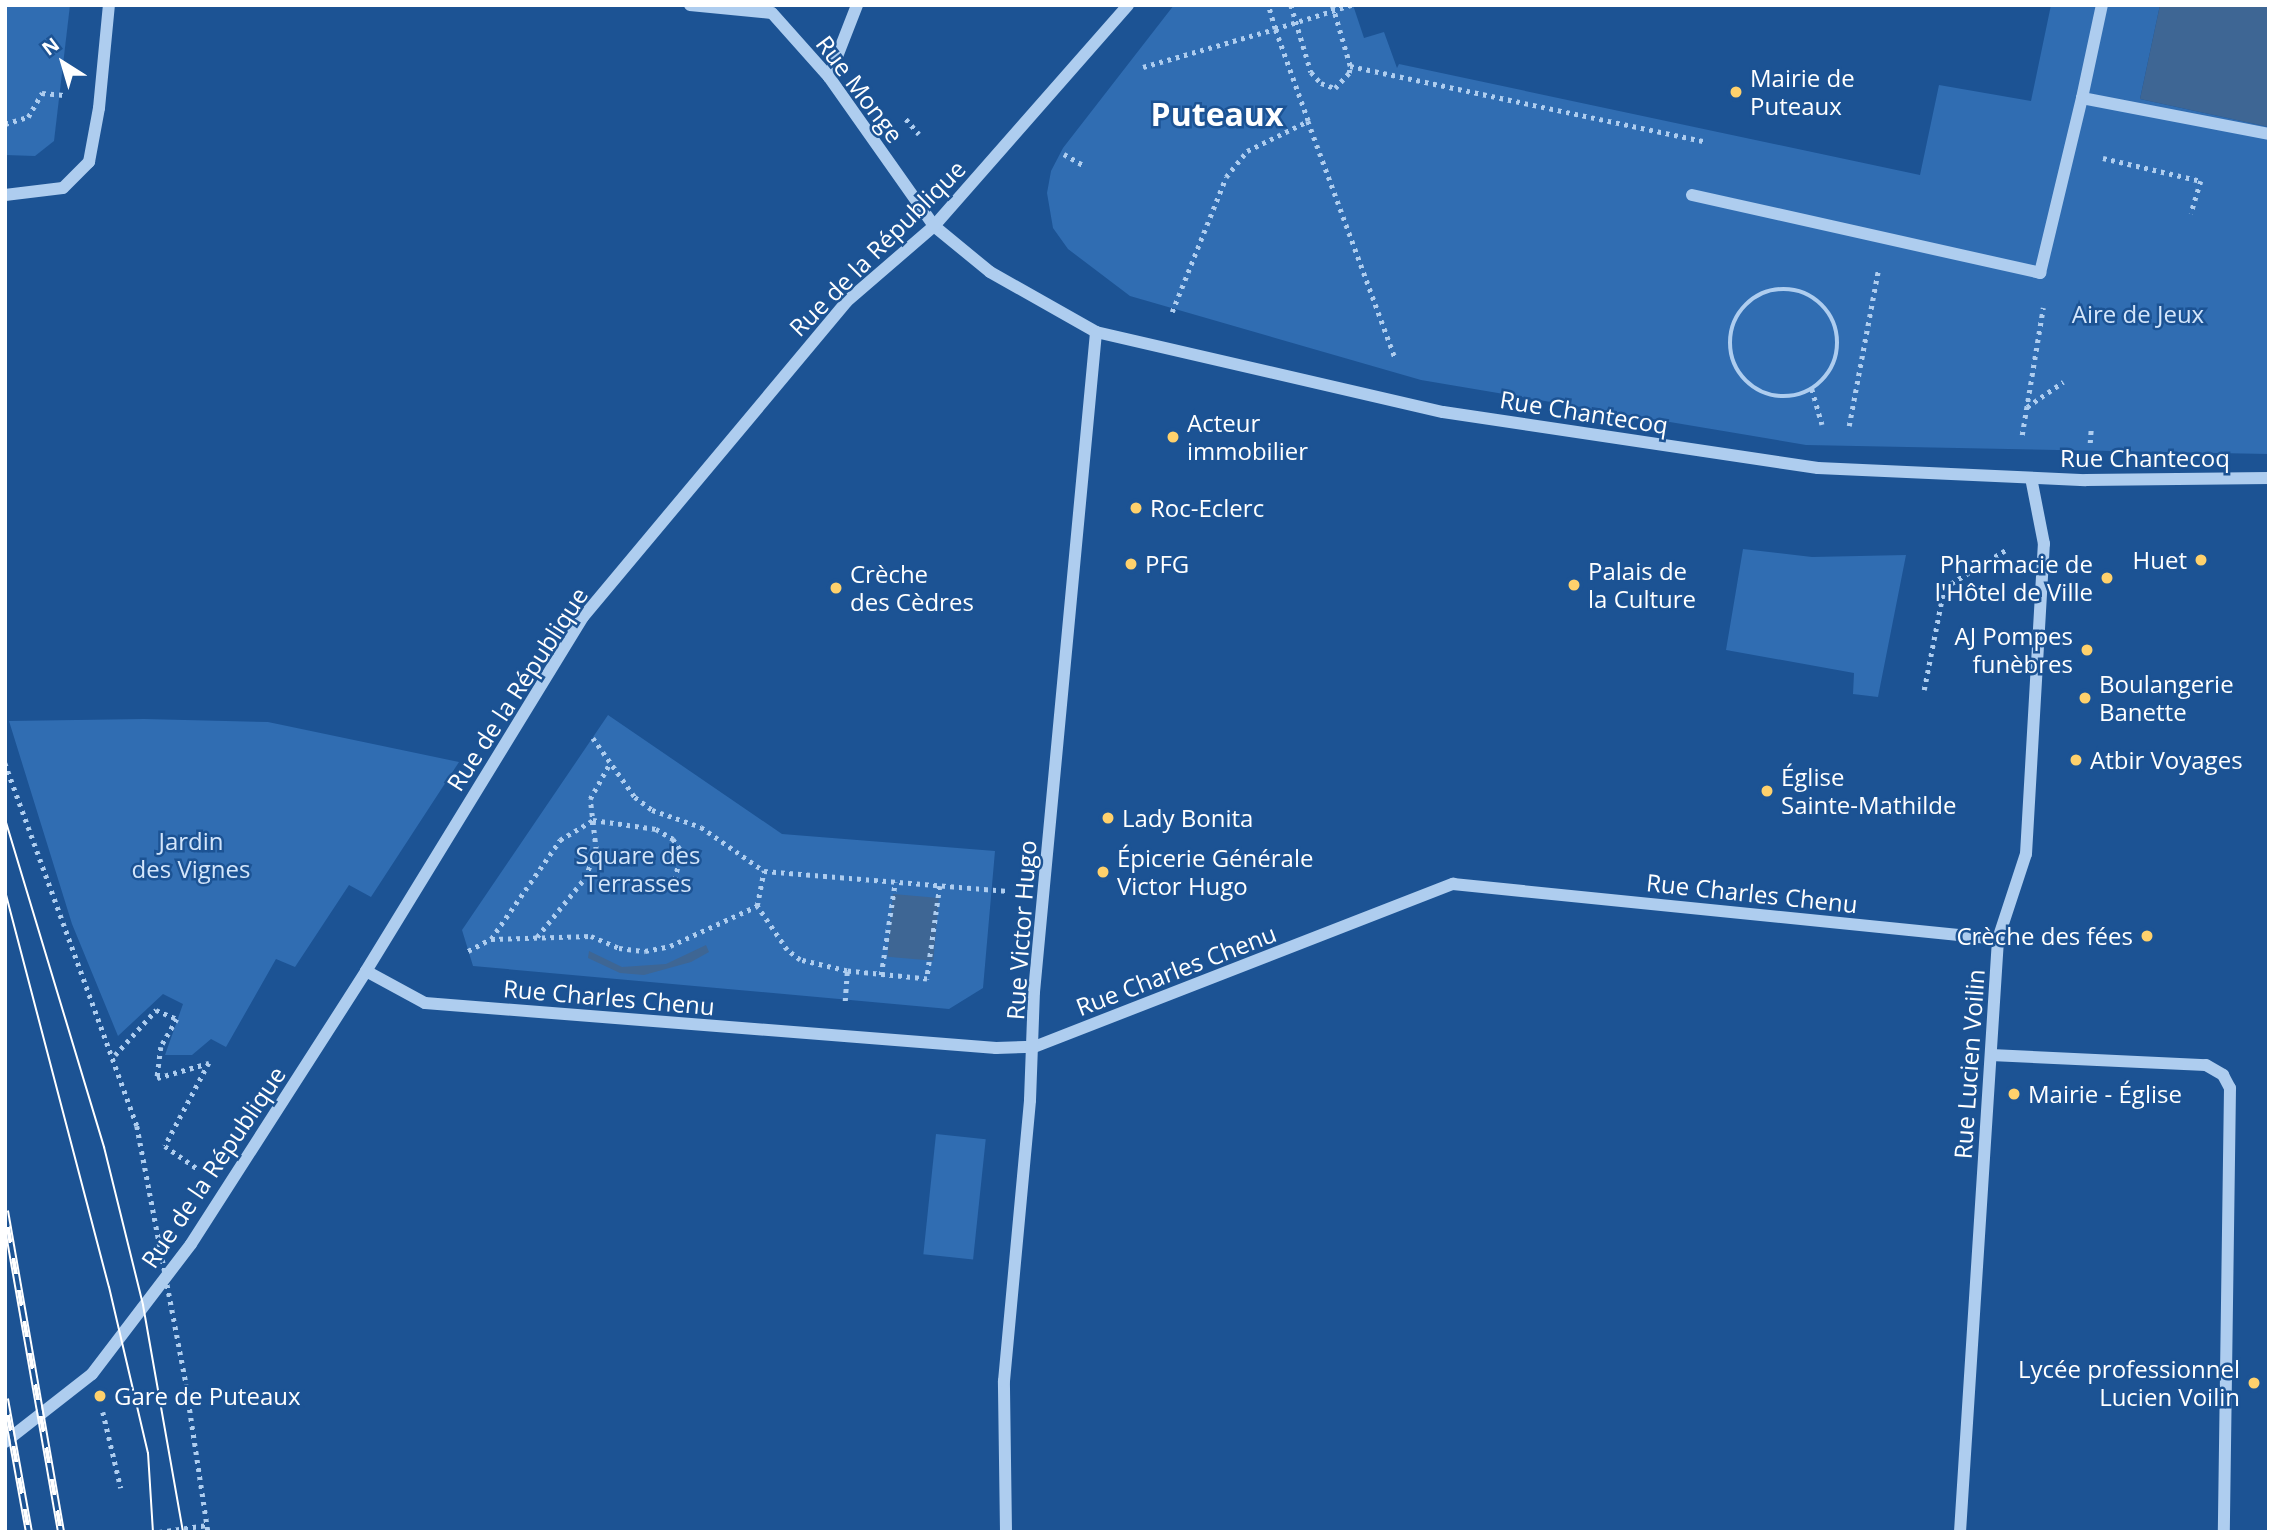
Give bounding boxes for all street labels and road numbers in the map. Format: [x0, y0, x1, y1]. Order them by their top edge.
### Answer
street label: Rue Monge [810, 30, 910, 148]
street label: Rue de la République [783, 154, 971, 342]
street label: Rue Chantecoq [1498, 384, 1670, 440]
street label: Rue Chantecoq [2060, 444, 2230, 472]
street label: Rue de la République [440, 582, 594, 796]
street label: Rue Victor Hugo [1000, 839, 1042, 1021]
street label: Rue Charles Chenu [1645, 868, 1859, 918]
street label: Rue Charles Chenu [1072, 919, 1280, 1021]
street label: Rue Lucien Voilin [1948, 968, 1990, 1160]
street label: Rue Charles Chenu [502, 973, 716, 1021]
street label: Rue de la République [135, 1061, 291, 1273]

